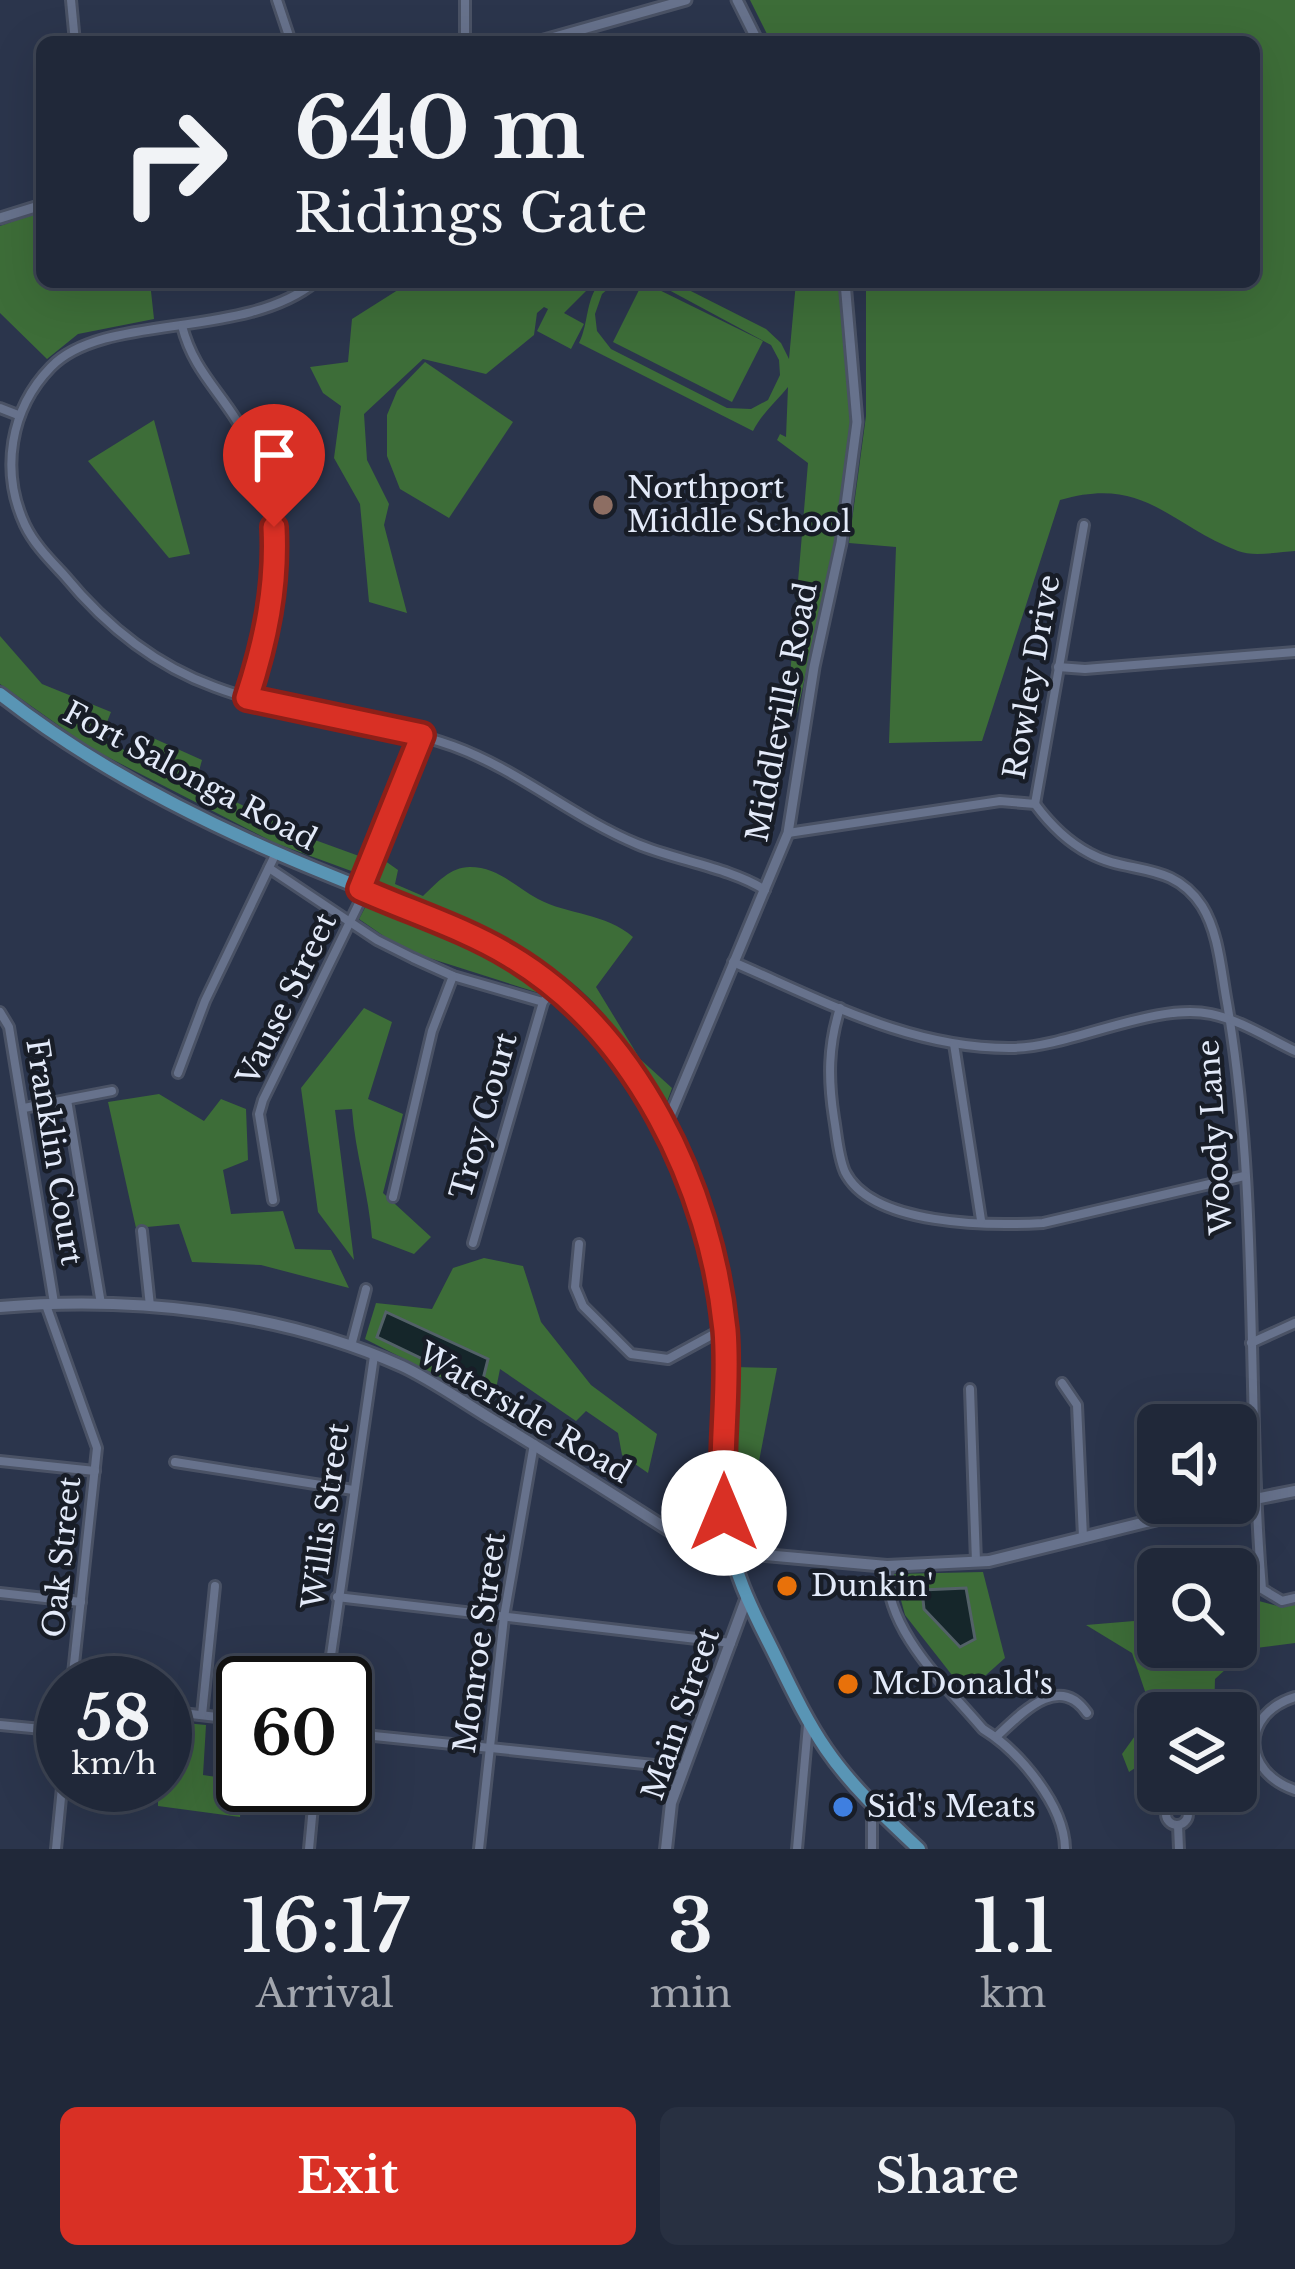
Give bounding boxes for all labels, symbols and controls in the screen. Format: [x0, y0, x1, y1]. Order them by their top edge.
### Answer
text: 640 m [294, 77, 585, 181]
icon: right [96, 84, 252, 240]
text: Ridings Gate [294, 180, 648, 247]
pin [223, 404, 325, 527]
icon: arrive [241, 422, 307, 488]
place label: Northport Middle School [627, 469, 851, 540]
marker: Northport Middle School [590, 492, 616, 518]
street label: Rowley Drive [995, 572, 1068, 782]
street label: Middleville Road [738, 579, 825, 845]
street label: Fort Salonga Road [57, 693, 323, 858]
street label: Vause Street [228, 906, 344, 1092]
street label: Troy Court [442, 1028, 525, 1203]
street label: Franklin Court [18, 1036, 91, 1268]
street label: Woody Lane [1189, 1038, 1240, 1237]
street label: Waterside Road [410, 1334, 637, 1491]
map controls [1137, 1404, 1257, 1812]
button: sound [1137, 1404, 1257, 1524]
street label: Willis Street [294, 1420, 357, 1612]
position arrow [661, 1450, 787, 1576]
street label: Oak Street [35, 1474, 88, 1639]
street label: Monroe Street [446, 1530, 513, 1755]
button: search [1137, 1548, 1257, 1668]
place label: Dunkin' [811, 1567, 934, 1604]
marker: Dunkin' [774, 1573, 800, 1599]
street label: Main Street [634, 1623, 727, 1805]
speed limit sign: 60 [216, 1656, 372, 1812]
place label: McDonald's [872, 1665, 1053, 1702]
marker: McDonald's [835, 1671, 861, 1697]
text: 58 [77, 1682, 151, 1756]
button: layers [1137, 1692, 1257, 1812]
text: km/h [71, 1745, 157, 1782]
place label: Sid's Meats [867, 1788, 1036, 1825]
marker: Sid's Meats [830, 1794, 856, 1820]
text: 16:17 [241, 1882, 409, 1971]
text: 3 [668, 1882, 713, 1971]
text: 1.1 [972, 1882, 1054, 1971]
text: Arrival [256, 1969, 394, 2018]
text: min [650, 1969, 732, 2018]
text: km [980, 1969, 1046, 2018]
button: Exit [60, 2107, 636, 2245]
button: Share [660, 2107, 1235, 2245]

